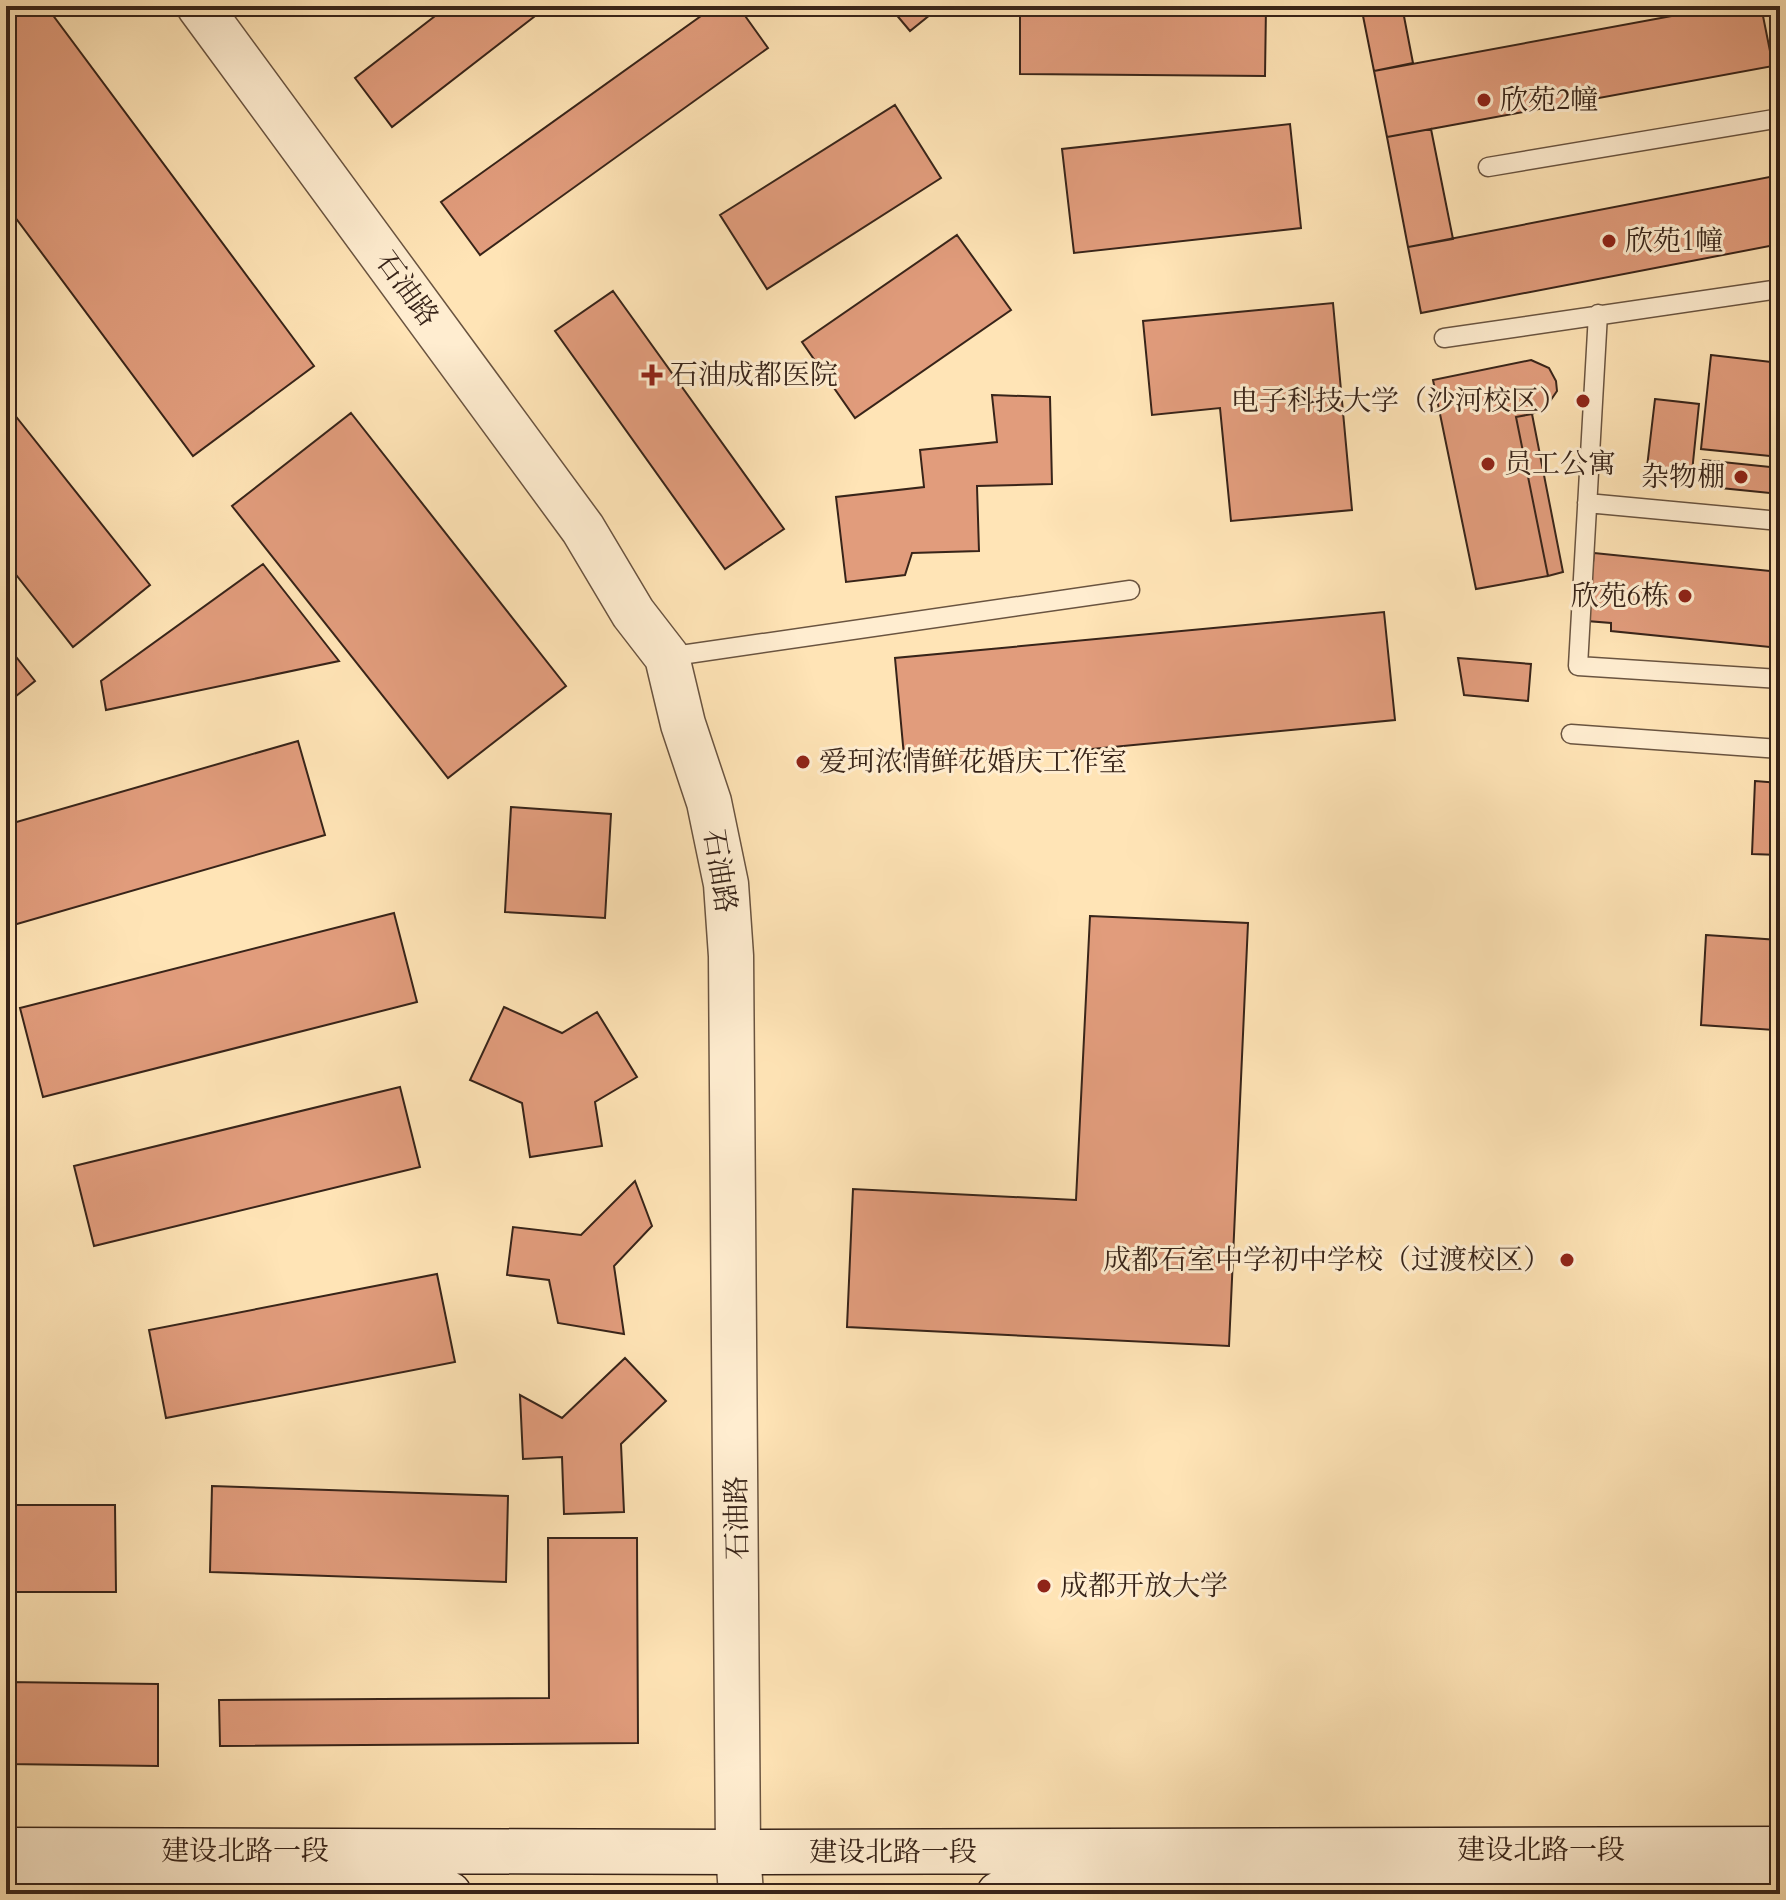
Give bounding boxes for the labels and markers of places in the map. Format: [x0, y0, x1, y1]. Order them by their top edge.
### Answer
place label: 欣苑2幢 [1500, 81, 1598, 119]
marker: 欣苑2幢 [1475, 91, 1493, 109]
place label: 欣苑1幢 [1625, 222, 1723, 260]
marker: 欣苑1幢 [1600, 232, 1618, 250]
place label: 石油成都医院 [670, 356, 838, 394]
marker: 石油成都医院 [641, 364, 663, 386]
place label: 电子科技大学（沙河校区） [1231, 382, 1567, 420]
marker: 电子科技大学（沙河校区） [1574, 392, 1592, 410]
place label: 员工公寓 [1504, 445, 1616, 483]
marker: 员工公寓 [1479, 455, 1497, 473]
place label: 杂物棚 [1641, 458, 1725, 496]
marker: 杂物棚 [1732, 468, 1750, 486]
place label: 欣苑6栋 [1571, 577, 1669, 615]
marker: 欣苑6栋 [1676, 587, 1694, 605]
place label: 爱珂浓情鲜花婚庆工作室 [819, 743, 1127, 781]
marker: 爱珂浓情鲜花婚庆工作室 [794, 753, 812, 771]
place label: 成都石室中学初中学校（过渡校区） [1103, 1241, 1551, 1279]
marker: 成都石室中学初中学校（过渡校区） [1558, 1251, 1576, 1269]
place label: 成都开放大学 [1060, 1567, 1228, 1605]
marker: 成都开放大学 [1035, 1577, 1053, 1595]

